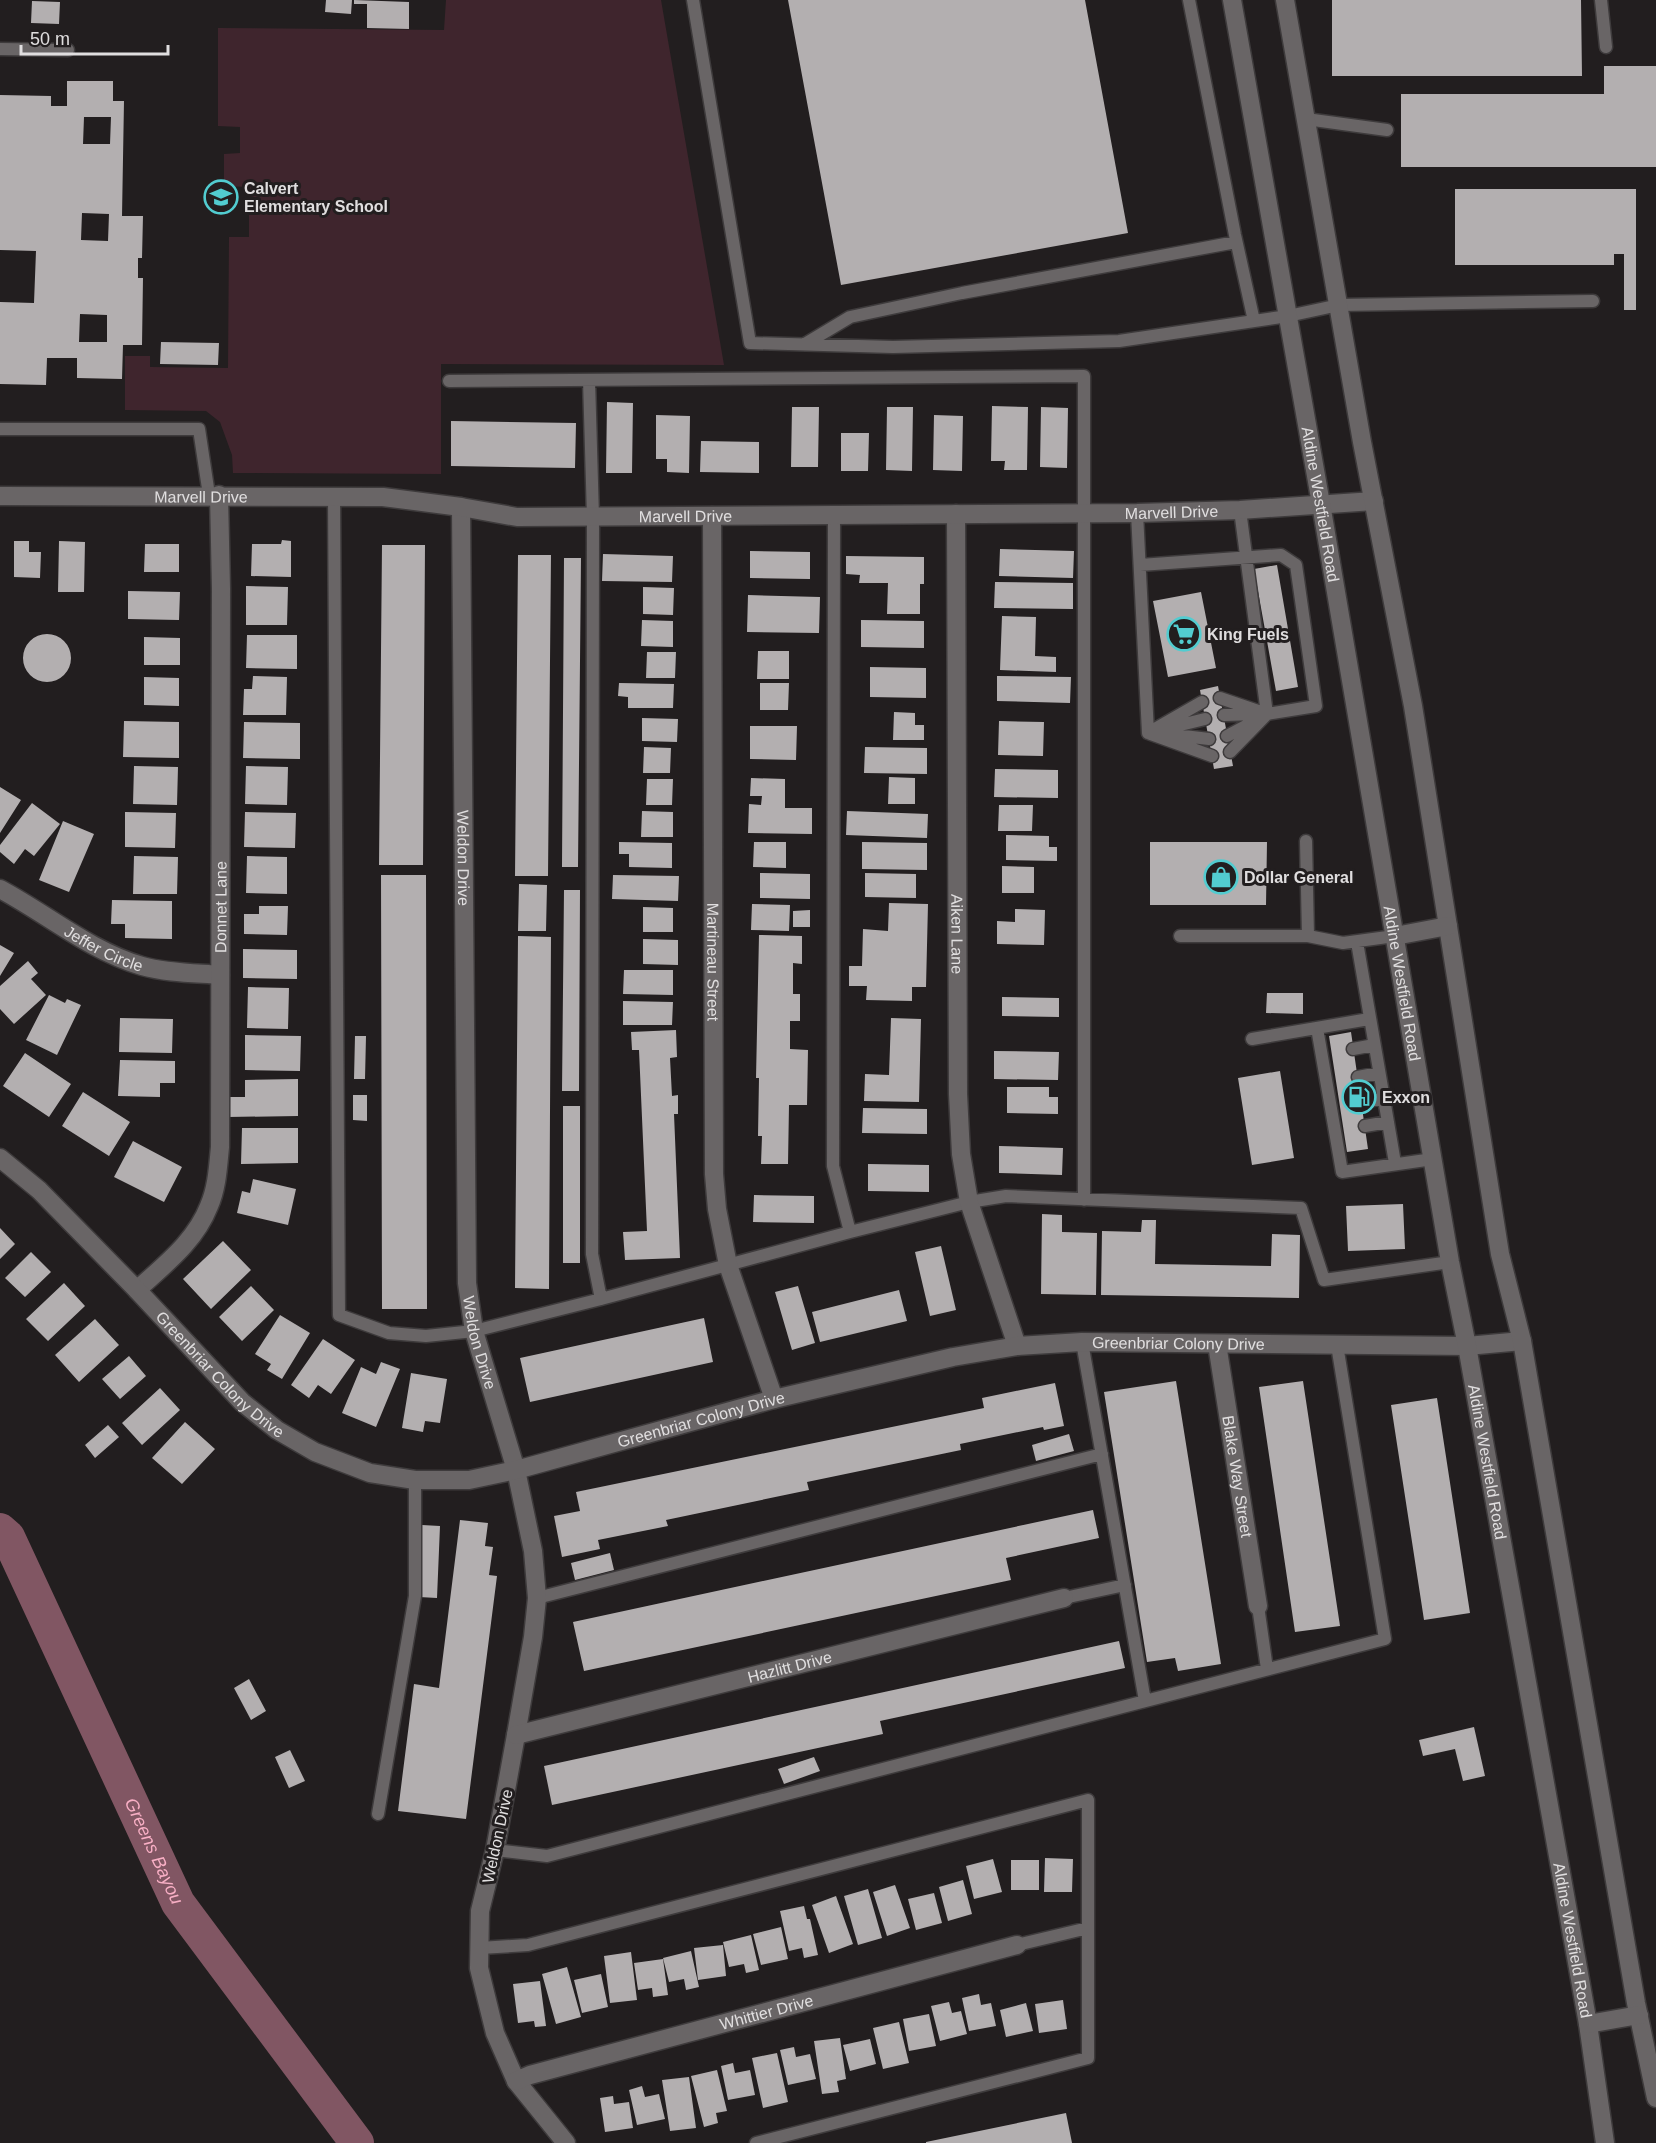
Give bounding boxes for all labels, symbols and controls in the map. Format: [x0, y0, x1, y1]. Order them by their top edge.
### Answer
scale bar [21, 18, 168, 56]
text: 50 m [30, 29, 70, 49]
school or university icon: Calvert Elementary School [203, 179, 239, 215]
place label: Calvert Elementary School [244, 180, 388, 215]
street label: Aldine Westfield Road [1298, 425, 1342, 583]
street label: Marvell Drive [154, 488, 248, 506]
street label: Marvell Drive [1125, 503, 1218, 522]
street label: Marvell Drive [639, 508, 732, 525]
supermarket icon: King Fuels [1166, 616, 1202, 652]
place label: King Fuels [1207, 626, 1289, 643]
street label: Weldon Drive [454, 810, 472, 906]
shop icon: Dollar General [1203, 859, 1239, 895]
street label: Donnet Lane [212, 861, 230, 953]
place label: Dollar General [1244, 869, 1353, 886]
street label: Aiken Lane [948, 894, 966, 974]
street label: Martineau Street [704, 903, 722, 1022]
street label: Aldine Westfield Road [1381, 904, 1424, 1062]
street label: Jeffer Circle [61, 923, 145, 975]
fuel station icon: Exxon [1341, 1079, 1377, 1115]
place label: Exxon [1382, 1089, 1430, 1106]
street label: Weldon Drive [460, 1295, 499, 1391]
street label: Greenbriar Colony Drive [152, 1308, 287, 1441]
street label: Greenbriar Colony Drive [1092, 1334, 1265, 1353]
street label: Aldine Westfield Road [1465, 1383, 1509, 1541]
street label: Greenbriar Colony Drive [616, 1389, 786, 1451]
street label: Blake Way Street [1219, 1414, 1255, 1539]
street label: Hazlitt Drive [746, 1648, 834, 1686]
street label: Weldon Drive [479, 1787, 516, 1885]
water label: Greens Bayou [121, 1795, 187, 1908]
street label: Aldine Westfield Road [1550, 1861, 1595, 2019]
street label: Whittier Drive [718, 1992, 815, 2033]

